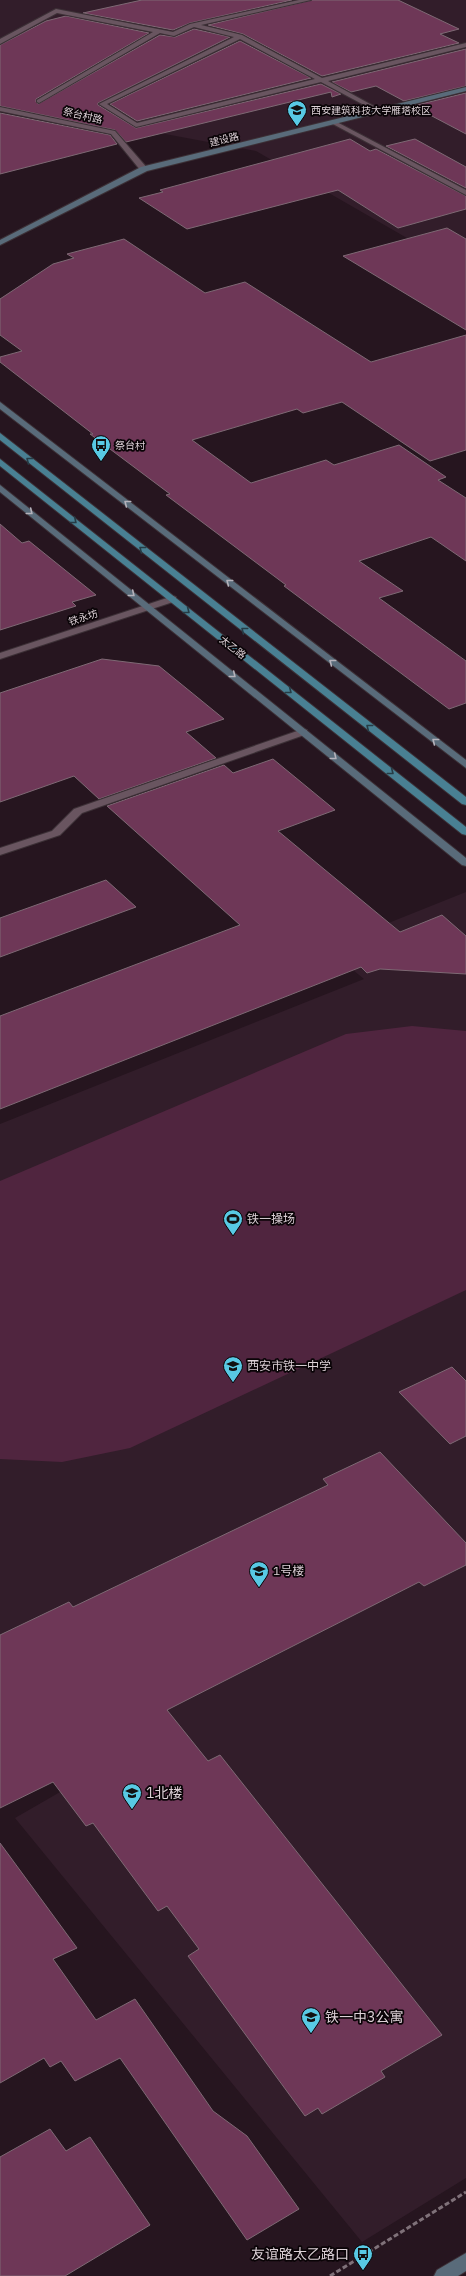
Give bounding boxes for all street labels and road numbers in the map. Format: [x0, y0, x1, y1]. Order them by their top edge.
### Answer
street label: 祭台村路 [62, 105, 104, 126]
street label: 建设路 [208, 130, 240, 149]
street label: 铁永坊 [67, 607, 99, 628]
street label: 太乙路 [217, 633, 249, 662]

